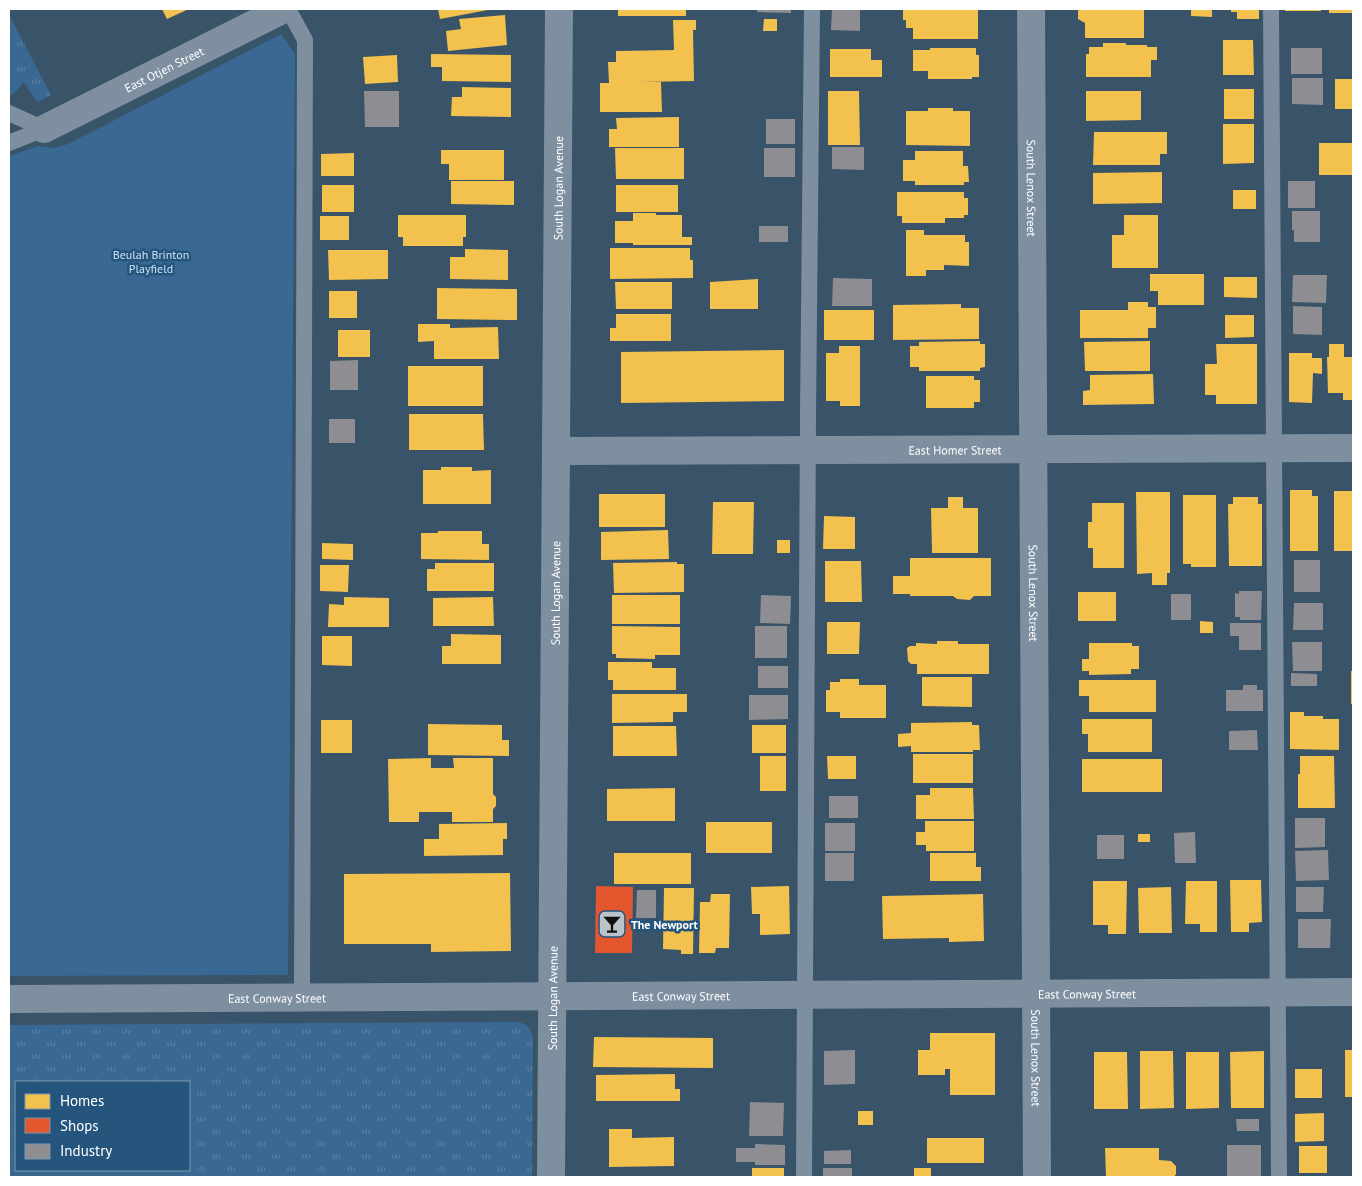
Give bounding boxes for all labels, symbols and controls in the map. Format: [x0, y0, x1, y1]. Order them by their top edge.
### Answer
street label: East Otjen Street [122, 43, 206, 95]
street label: South Logan Avenue [550, 136, 566, 240]
street label: South Lenox Street [1024, 139, 1040, 237]
park label: Beulah Brinton Playfield [113, 247, 189, 276]
street label: East Homer Street [908, 442, 1002, 457]
street label: South Logan Avenue [547, 541, 563, 645]
street label: South Lenox Street [1026, 544, 1042, 642]
bar icon: The Newport [597, 909, 627, 939]
place label: The Newport [631, 917, 699, 932]
street label: South Logan Avenue [544, 946, 560, 1050]
street label: East Conway Street [1038, 986, 1136, 1001]
street label: East Conway Street [632, 988, 730, 1003]
street label: East Conway Street [228, 990, 326, 1005]
street label: South Lenox Street [1029, 1009, 1044, 1107]
legend [15, 1081, 190, 1171]
text: Homes [60, 1091, 104, 1110]
text: Shops [60, 1116, 99, 1135]
text: Industry [60, 1141, 112, 1160]

